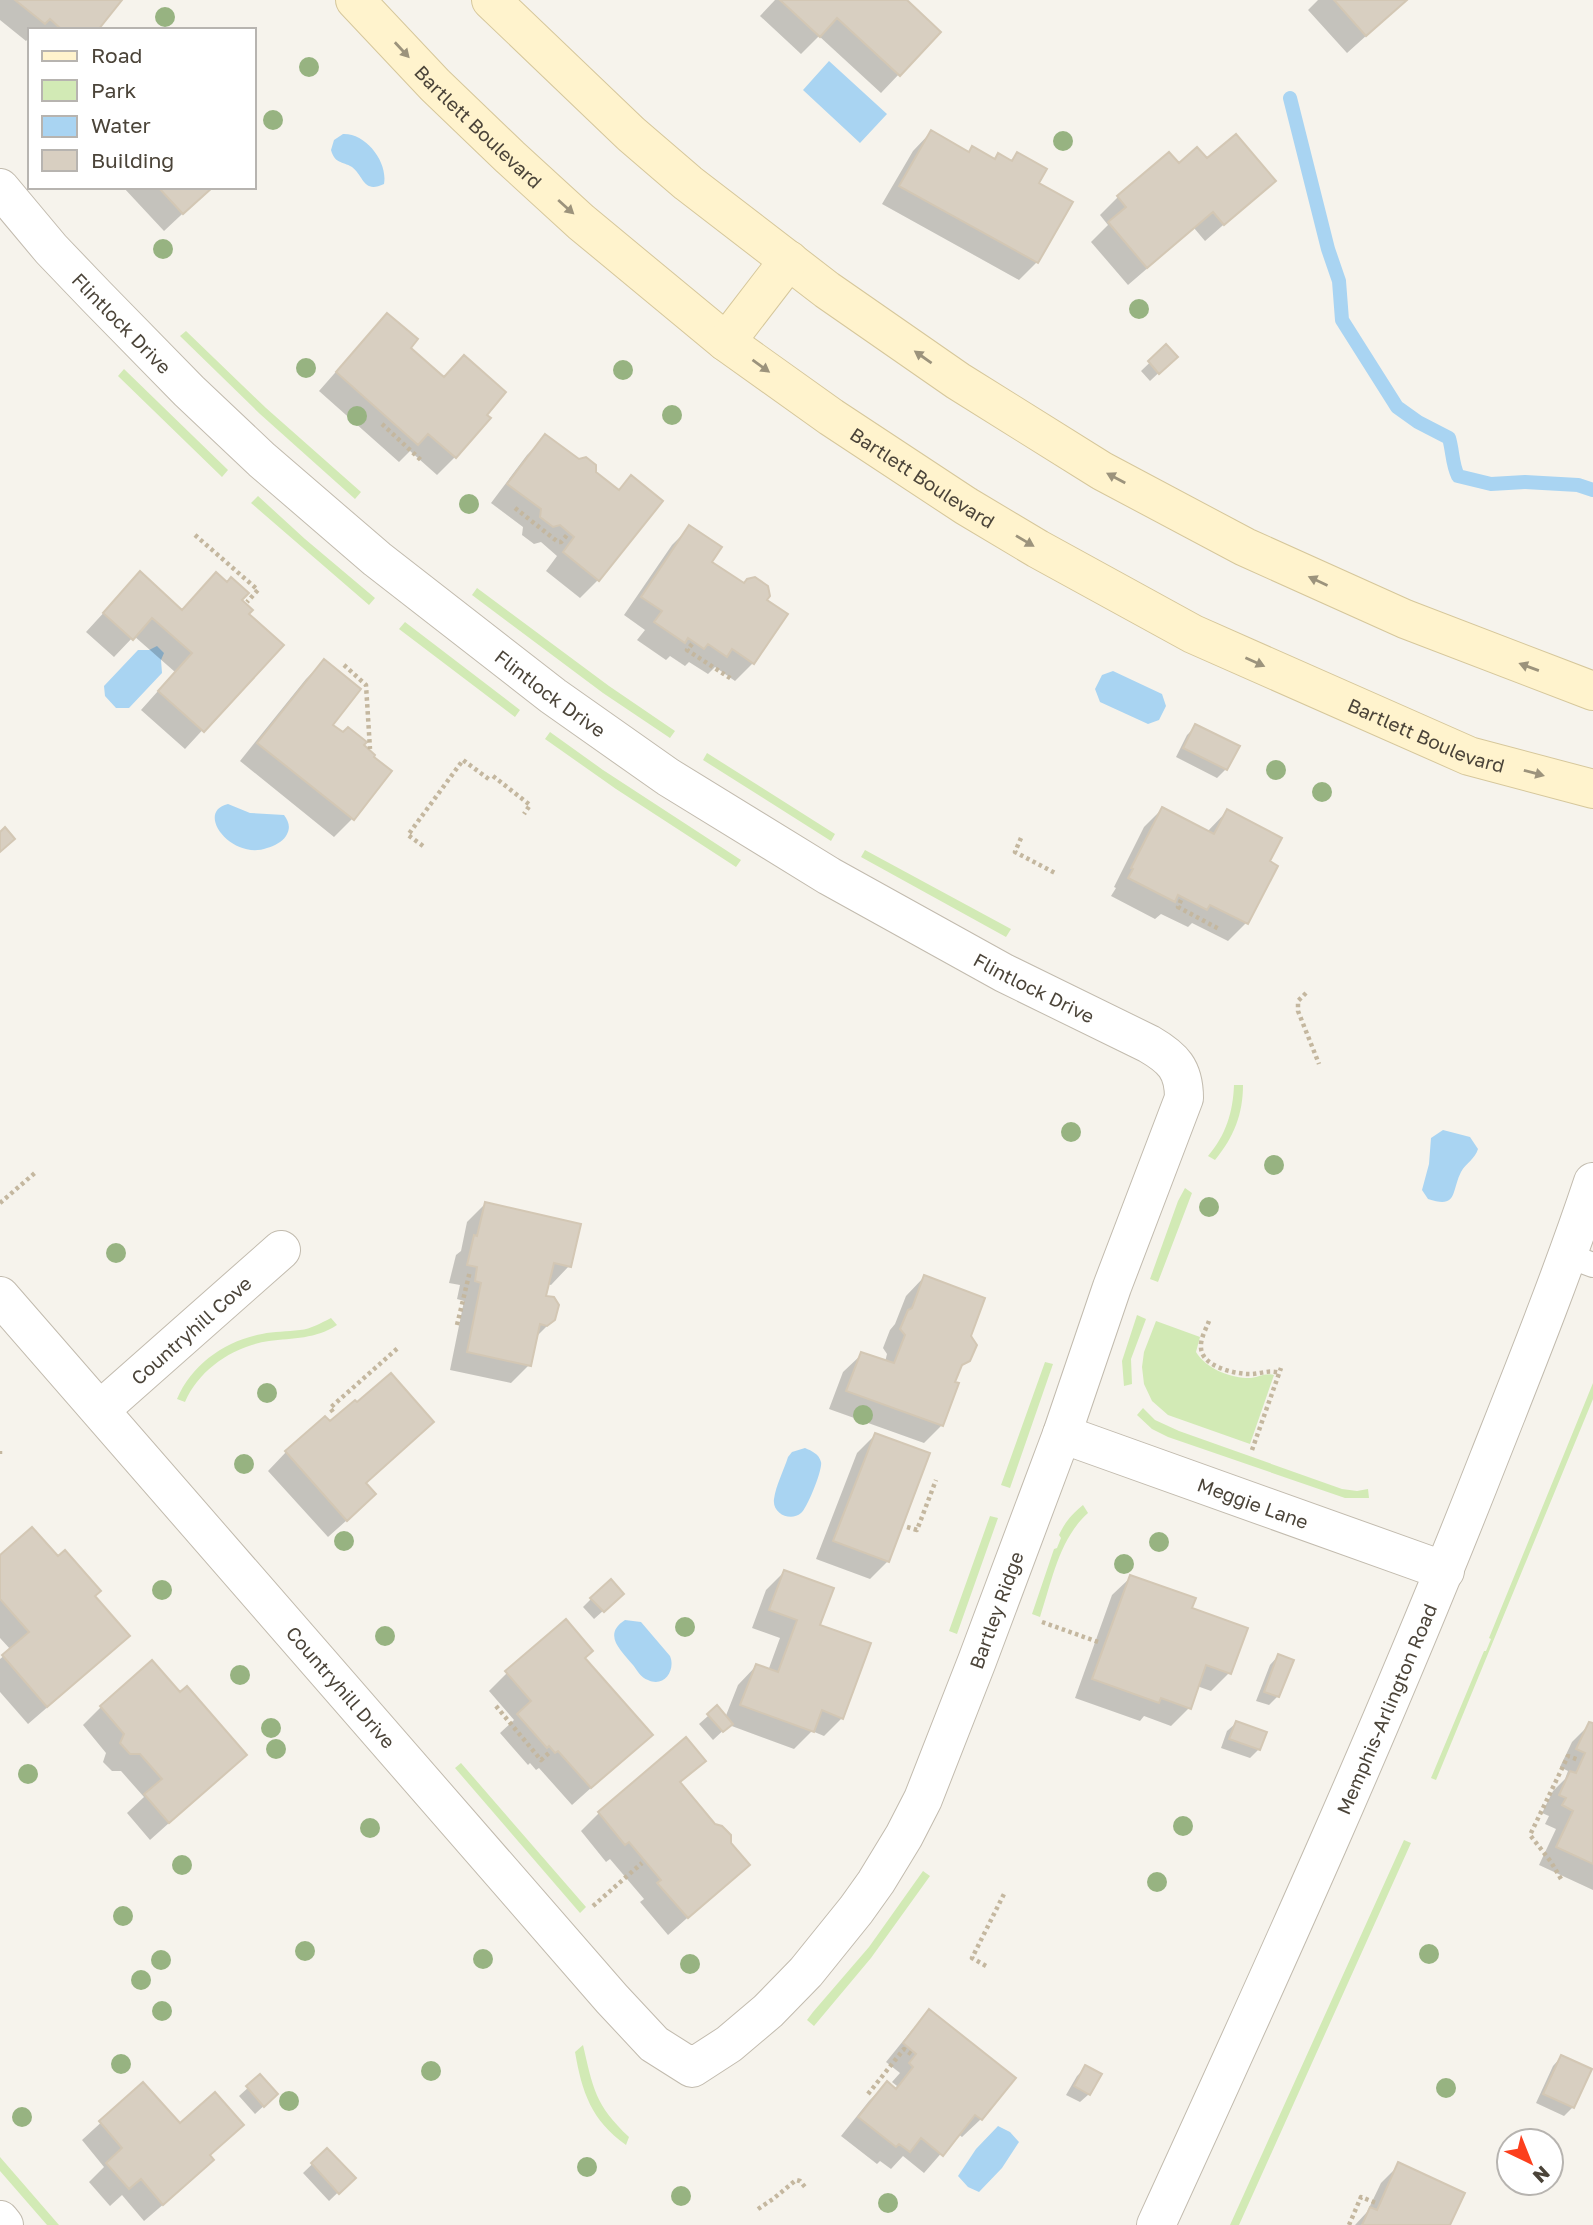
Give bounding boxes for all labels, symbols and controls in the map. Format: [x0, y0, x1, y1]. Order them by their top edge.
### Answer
legend [28, 28, 256, 189]
one-way arrow [393, 41, 409, 58]
text: Road [91, 42, 142, 68]
street label: Bartlett Boulevard [411, 60, 547, 193]
text: Park [91, 77, 137, 103]
text: Water [91, 112, 151, 138]
text: Building [91, 147, 174, 173]
one-way arrow [557, 199, 574, 215]
street label: Flintlock Drive [68, 267, 177, 378]
one-way arrow [914, 350, 932, 364]
one-way arrow [752, 359, 770, 373]
street label: Bartlett Boulevard [846, 422, 999, 532]
one-way arrow [1106, 472, 1126, 484]
one-way arrow [1016, 535, 1035, 547]
one-way arrow [1308, 575, 1329, 586]
street label: Flintlock Drive [491, 644, 610, 741]
one-way arrow [1245, 656, 1265, 668]
one-way arrow [1519, 661, 1540, 672]
street label: Bartlett Boulevard [1344, 692, 1507, 776]
one-way arrow [1523, 768, 1545, 779]
street label: Flintlock Drive [970, 947, 1098, 1027]
street label: Countryhill Cove [126, 1271, 255, 1389]
street label: Meggie Lane [1195, 1472, 1312, 1533]
street label: Bartley Ridge [964, 1548, 1028, 1672]
street label: Memphis-Arlington Road [1331, 1600, 1441, 1818]
street label: Countryhill Drive [282, 1621, 400, 1753]
north arrow [1495, 2127, 1565, 2197]
text: N [1529, 2161, 1555, 2188]

